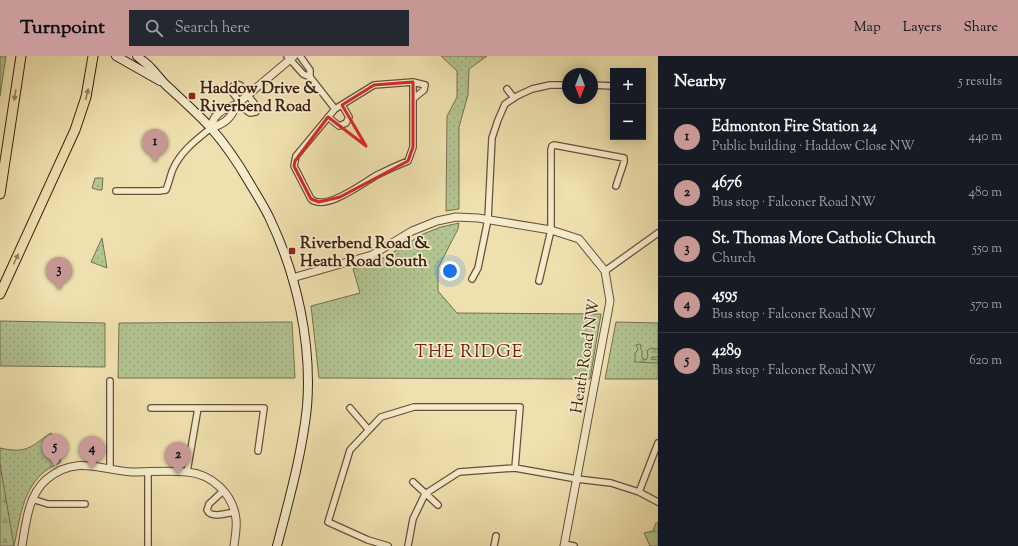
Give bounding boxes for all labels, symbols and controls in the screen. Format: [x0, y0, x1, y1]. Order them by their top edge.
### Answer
search box [129, 10, 409, 46]
text: Turnpoint [20, 15, 105, 42]
icon: search [143, 17, 165, 39]
text: Search here [175, 18, 250, 39]
text: Map [854, 18, 881, 38]
text: Layers [903, 18, 941, 38]
text: Share [963, 18, 998, 38]
north arrow [562, 68, 598, 104]
map controls [610, 68, 646, 140]
button: + [610, 68, 646, 104]
text: Nearby [674, 70, 726, 94]
text: 5 results [958, 73, 1002, 91]
place label: Haddow Drive & Riverbend Road [200, 78, 319, 119]
one-way arrow [84, 87, 90, 100]
one-way arrow [12, 88, 18, 101]
marker: Haddow Drive & Riverbend Road [187, 91, 197, 101]
button: − [610, 104, 646, 140]
text: Edmonton Fire Station 24 [712, 117, 877, 138]
text: 1 [685, 128, 689, 146]
text: 440 m [969, 128, 1002, 146]
pin: 1 [142, 129, 168, 162]
text: Public building · Haddow Close NW [712, 138, 915, 156]
text: 4676 [712, 173, 742, 194]
text: 2 [684, 184, 690, 202]
text: 480 m [969, 184, 1002, 202]
text: Bus stop · Falconer Road NW [712, 194, 876, 212]
text: St. Thomas More Catholic Church [712, 229, 936, 250]
place label: Riverbend Road & Heath Road South [300, 233, 430, 274]
text: 3 [684, 240, 690, 258]
text: 550 m [973, 240, 1002, 258]
marker: Riverbend Road & Heath Road South [287, 246, 297, 256]
text: Church [712, 250, 756, 268]
one-way arrow [13, 253, 19, 264]
pin: 3 [46, 257, 72, 290]
your location [440, 261, 460, 281]
text: 4595 [712, 285, 737, 306]
text: 4 [684, 296, 690, 314]
text: 570 m [971, 296, 1002, 314]
street label: Heath Road NW [566, 297, 607, 415]
text: Bus stop · Falconer Road NW [712, 306, 876, 324]
district label: THE RIDGE [414, 340, 524, 366]
text: 4289 [712, 341, 741, 362]
text: 5 [685, 352, 689, 370]
text: 620 m [969, 352, 1002, 370]
text: Bus stop · Falconer Road NW [712, 362, 876, 380]
pin: 5 [42, 434, 68, 467]
pin: 4 [79, 436, 105, 469]
pin: 2 [165, 442, 191, 475]

